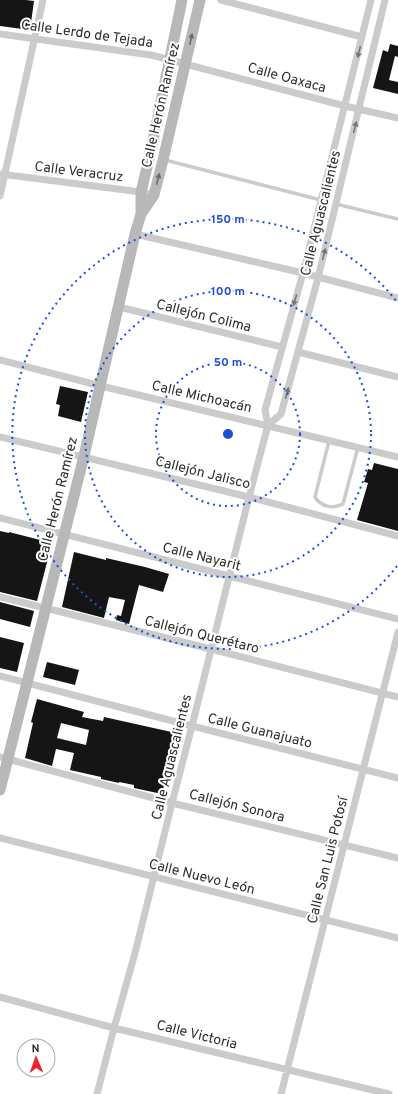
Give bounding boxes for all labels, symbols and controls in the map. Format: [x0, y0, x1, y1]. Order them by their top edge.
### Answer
street label: Calle Lerdo de Tejada [20, 17, 154, 52]
one-way arrow [189, 33, 195, 45]
street label: Calle Herón Ramírez [139, 41, 184, 170]
one-way arrow [355, 45, 361, 58]
street label: Calle Oaxaca [245, 60, 328, 97]
one-way arrow [352, 121, 358, 133]
street label: Calle Aguascalientes [298, 149, 345, 278]
street label: Calle Veracruz [33, 159, 124, 186]
one-way arrow [155, 173, 161, 185]
text: 150 m [211, 212, 245, 228]
one-way arrow [321, 247, 327, 260]
text: 100 m [211, 284, 245, 300]
one-way arrow [292, 294, 298, 306]
street label: Callejón Colima [154, 296, 253, 336]
text: 50 m [214, 355, 242, 371]
street label: Calle Michoacán [150, 378, 253, 417]
one-way arrow [284, 386, 290, 398]
centre of rings [221, 427, 235, 441]
street label: Calle Herón Ramírez [35, 435, 82, 563]
street label: Callejón Jalisco [153, 453, 252, 494]
street label: Calle Nayarit [161, 539, 243, 575]
street label: Callejón Querétaro [142, 613, 261, 658]
street label: Calle Aguascalientes [149, 693, 196, 822]
street label: Calle Guanajuato [206, 710, 314, 753]
street label: Callejón Sonora [187, 786, 286, 827]
street label: Calle San Luis Potosí [304, 794, 353, 926]
street label: Calle Nuevo León [147, 856, 257, 899]
street label: Calle Victoria [154, 1017, 239, 1054]
north arrow [16, 1038, 56, 1078]
text: N [31, 1042, 40, 1056]

